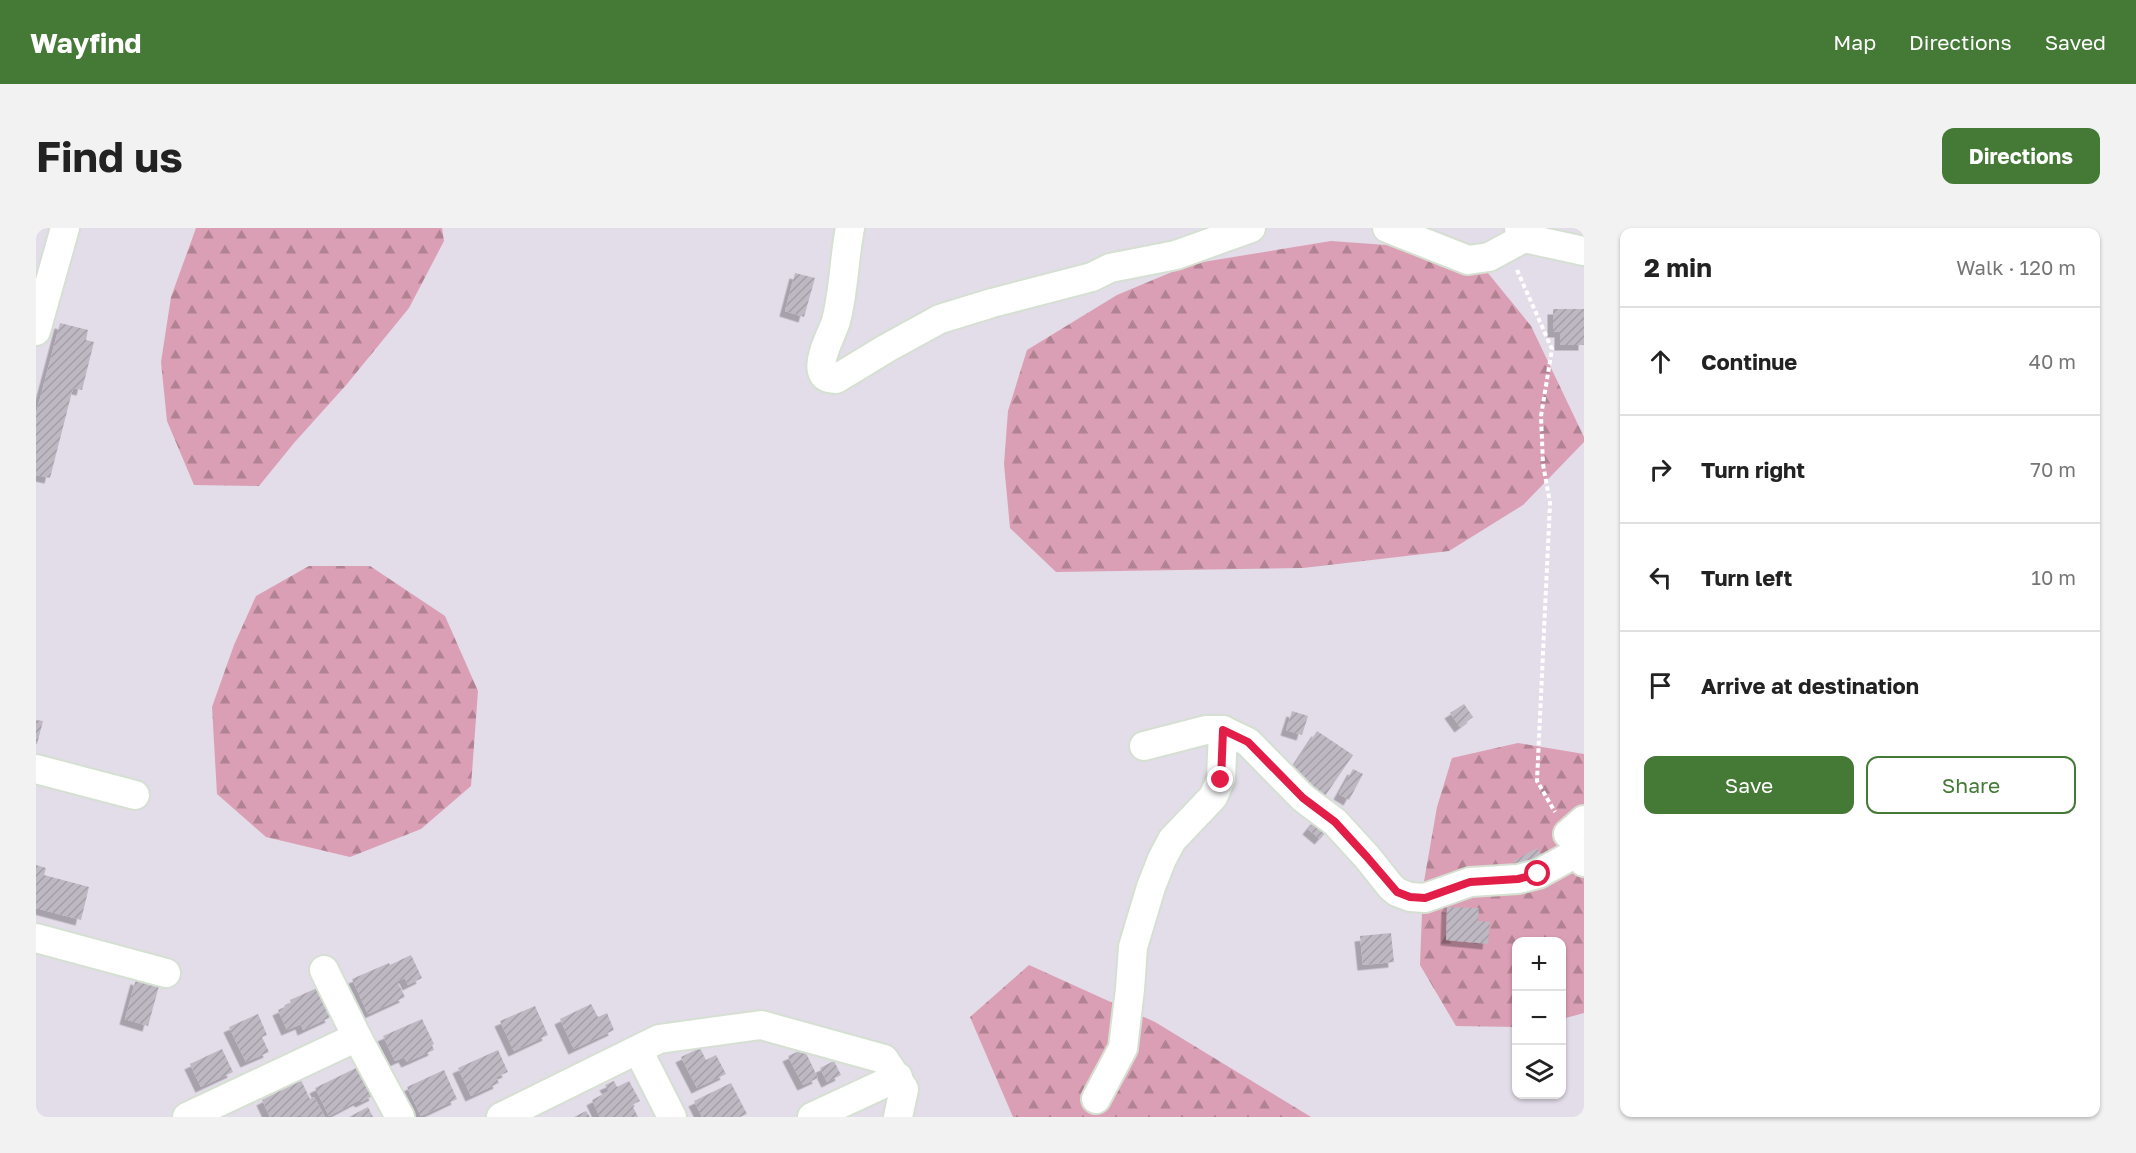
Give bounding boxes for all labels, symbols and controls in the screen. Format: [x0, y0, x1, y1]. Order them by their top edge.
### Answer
text: Wayfind [30, 26, 142, 59]
text: Map [1833, 29, 1876, 55]
text: Directions [1909, 29, 2012, 55]
text: Saved [2045, 29, 2106, 55]
button: Directions [1942, 128, 2100, 184]
text: Find us [36, 131, 183, 181]
text: 2 min [1644, 252, 1712, 283]
text: Walk · 120 m [1956, 255, 2076, 279]
icon: ahead [1644, 345, 1677, 378]
text: Continue [1701, 348, 1797, 375]
text: 40 m [2029, 349, 2076, 373]
icon: right [1644, 453, 1677, 486]
text: Turn right [1701, 456, 1805, 483]
text: 70 m [2030, 457, 2076, 481]
icon: left [1644, 561, 1677, 594]
text: Turn left [1701, 564, 1792, 591]
text: 10 m [2031, 565, 2076, 589]
icon: arrive [1644, 669, 1677, 702]
text: Arrive at destination [1701, 672, 1919, 699]
button: Save [1644, 756, 1854, 814]
button: Share [1866, 756, 2076, 814]
route end [1207, 766, 1233, 792]
route start [1524, 860, 1550, 886]
map controls [1512, 937, 1566, 1099]
button: + [1512, 937, 1566, 991]
button: − [1512, 991, 1566, 1045]
button: layers [1512, 1045, 1566, 1099]

